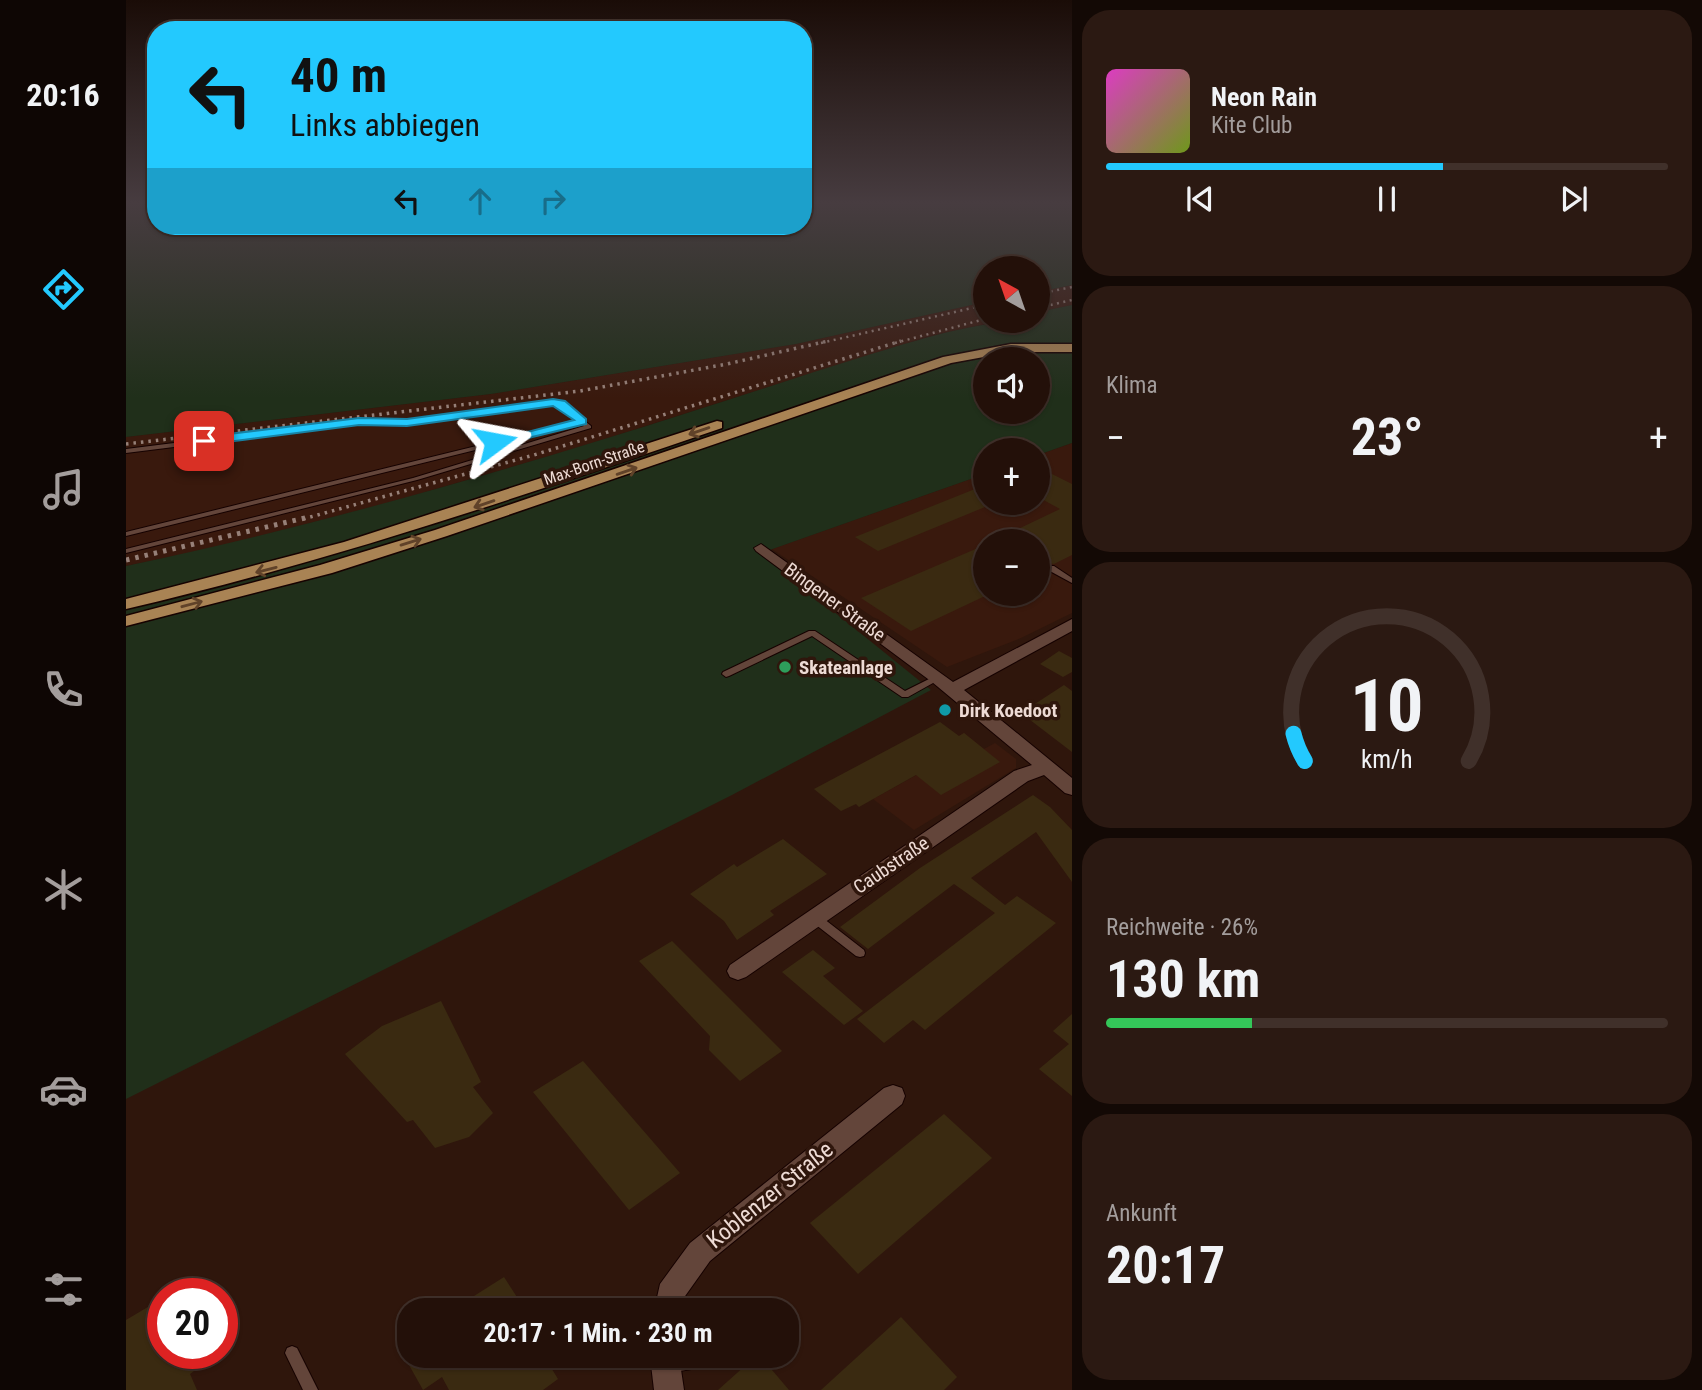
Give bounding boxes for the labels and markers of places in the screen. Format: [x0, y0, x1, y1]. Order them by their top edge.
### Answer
pin [174, 411, 234, 471]
place label: Skateanlage [799, 656, 893, 679]
marker: Skateanlage [777, 659, 793, 675]
place label: Dirk Koedoot [959, 699, 1057, 722]
marker: Dirk Koedoot [937, 702, 953, 718]

